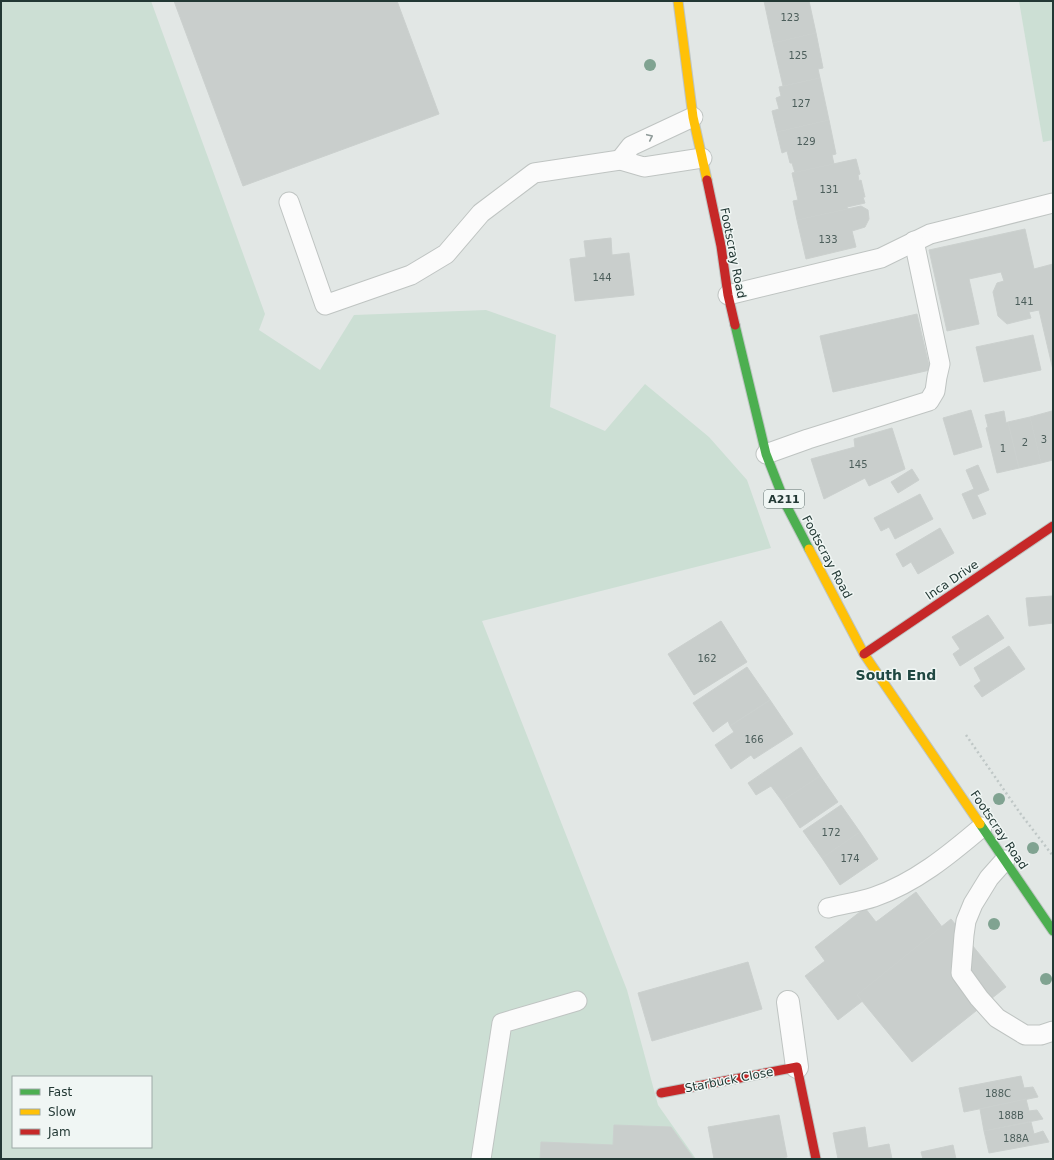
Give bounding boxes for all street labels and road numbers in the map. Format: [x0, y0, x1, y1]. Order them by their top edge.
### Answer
street label: Footscray Road [717, 206, 749, 300]
road number: A211 [764, 490, 804, 508]
street label: Footscray Road [799, 513, 855, 601]
street label: Inca Drive [923, 557, 981, 603]
street label: Footscray Road [967, 788, 1031, 872]
street label: Starbuck Close [684, 1065, 774, 1095]

